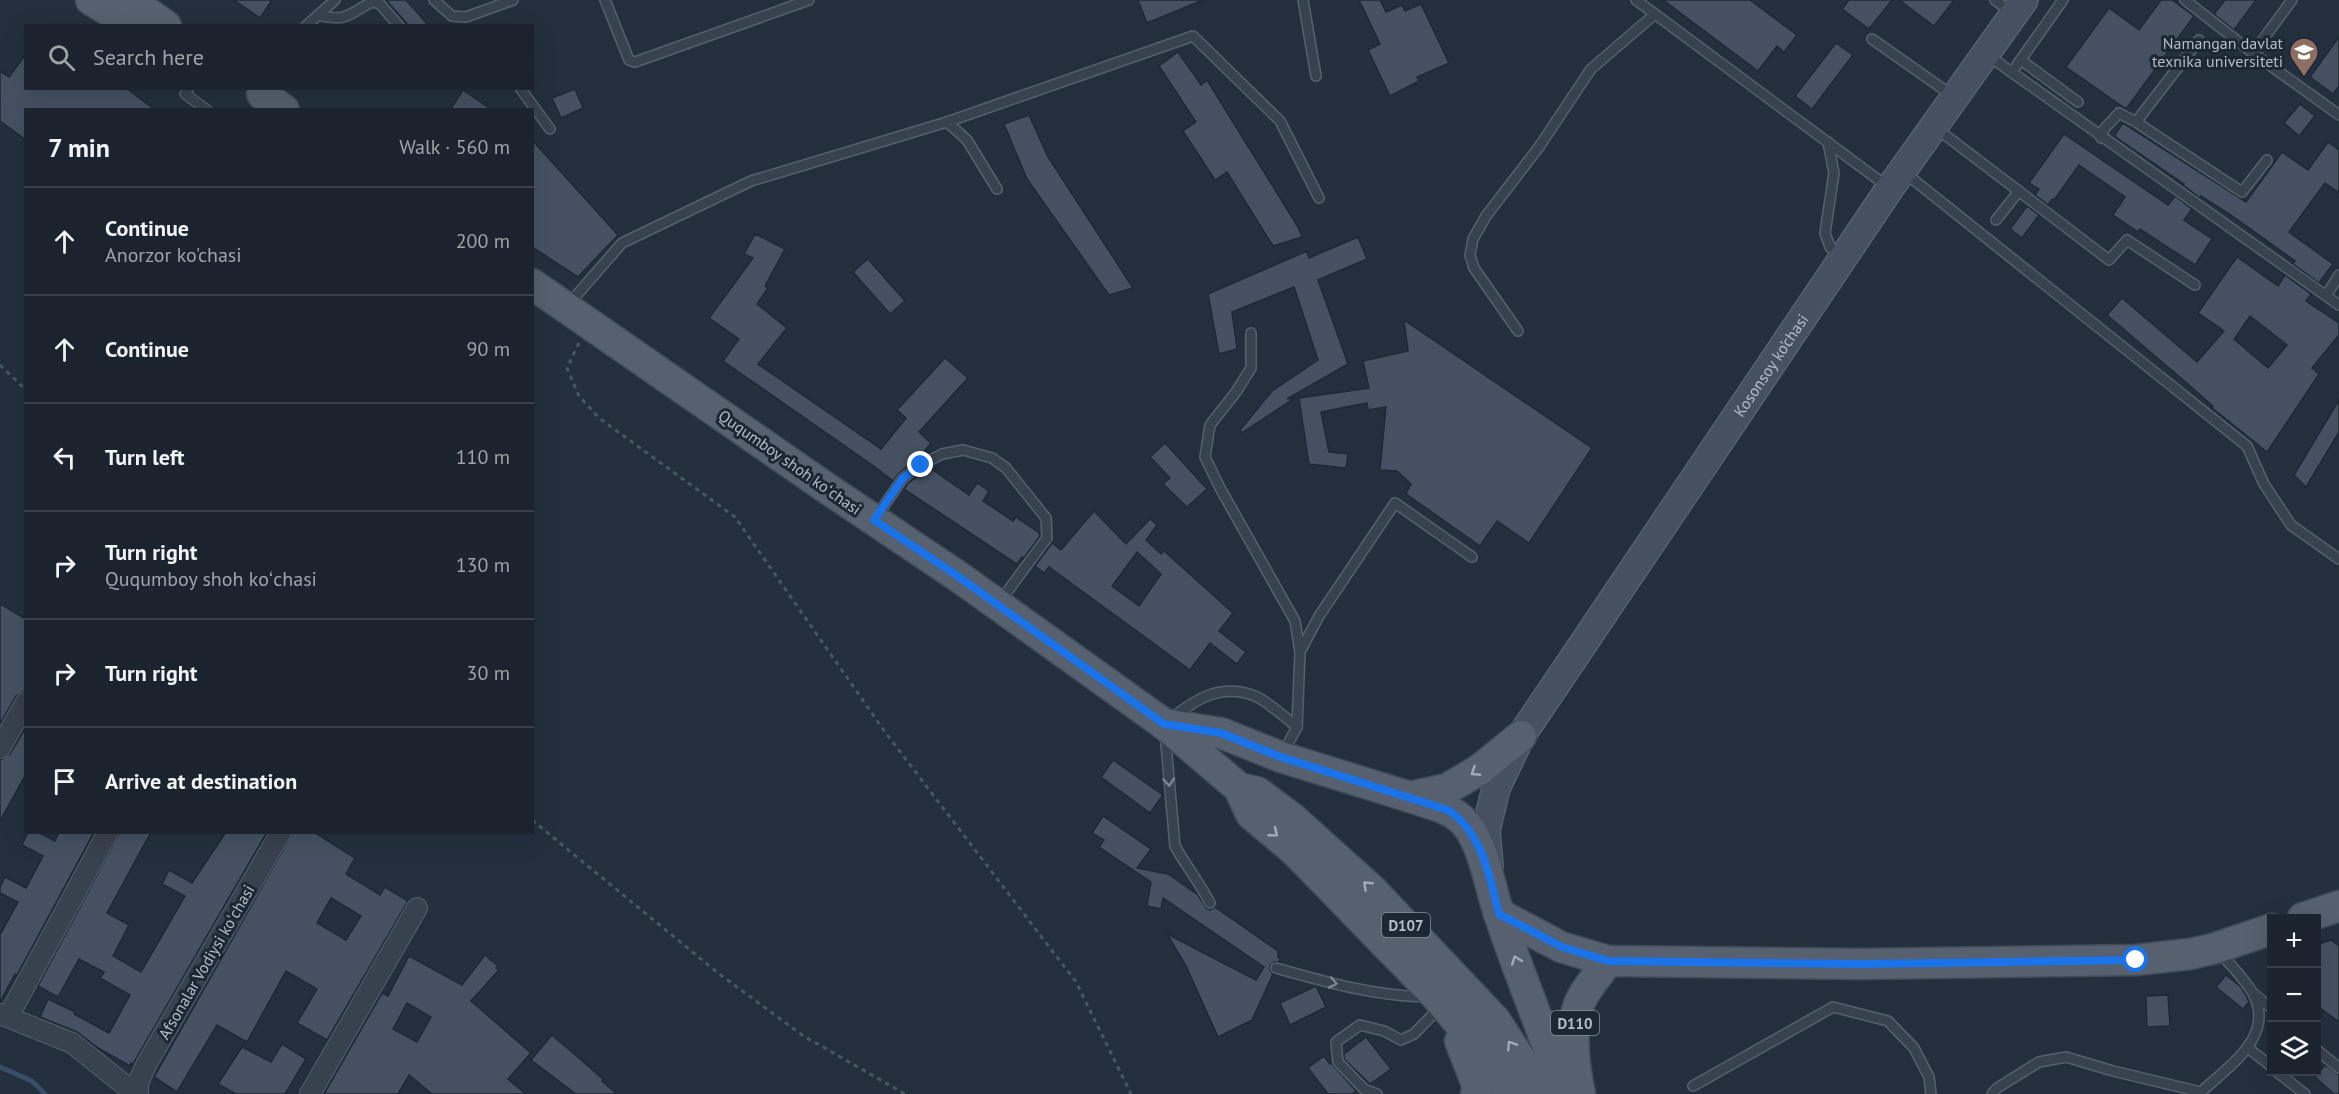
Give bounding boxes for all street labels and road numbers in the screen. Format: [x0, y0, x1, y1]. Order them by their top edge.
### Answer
street label: Kosonsoy ko’chasi [1729, 310, 1812, 420]
street label: Ququmboy shoh koʻchasi [715, 405, 865, 519]
street label: Afsonalar Vodiysi koʻchasi [154, 881, 258, 1043]
road number: D107 [1382, 913, 1430, 937]
road number: D110 [1551, 1011, 1599, 1035]

